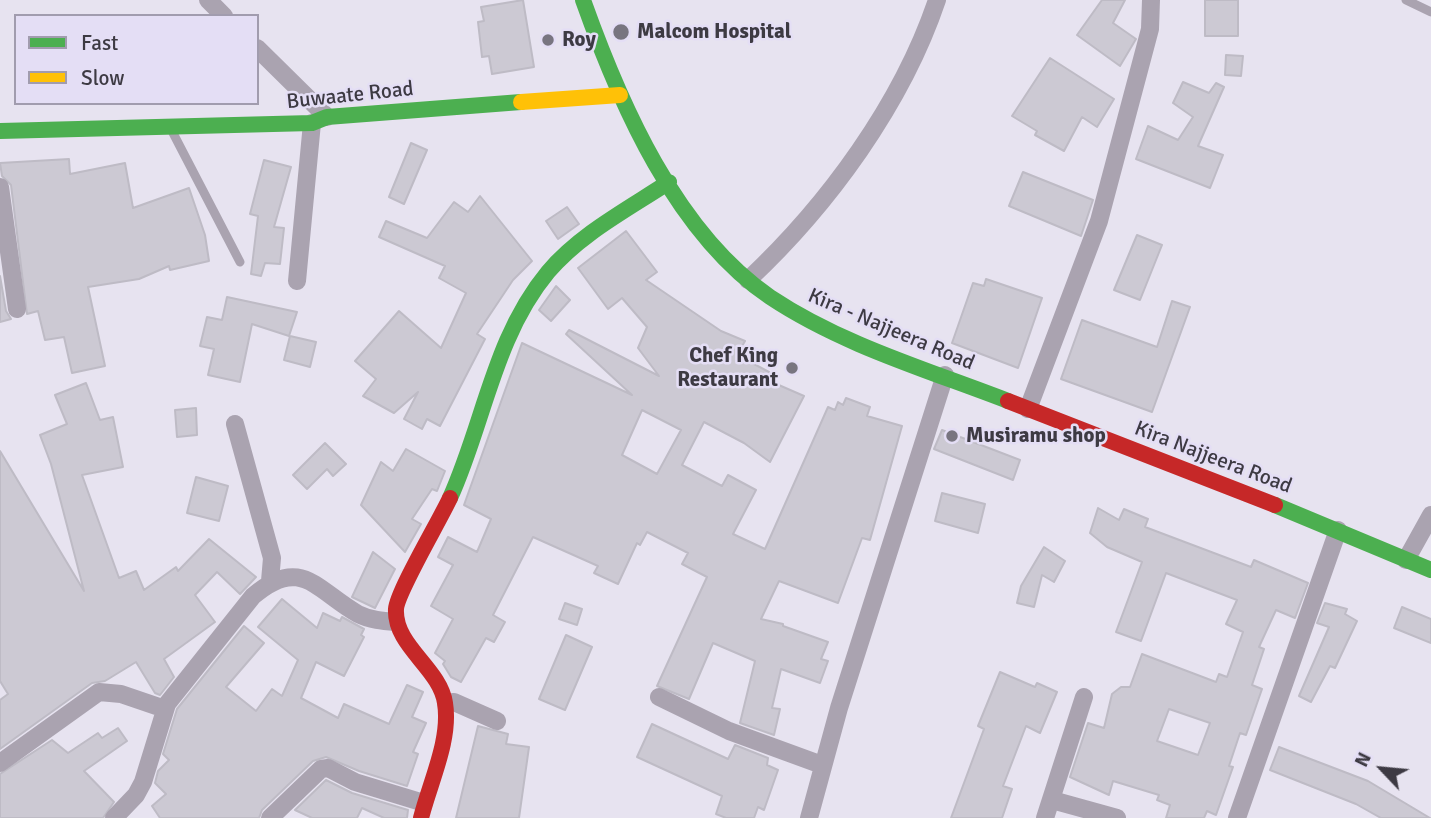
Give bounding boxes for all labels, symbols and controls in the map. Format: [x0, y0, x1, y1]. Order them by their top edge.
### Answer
legend [14, 14, 259, 105]
place label: Malcom Hospital [637, 19, 791, 45]
marker: Malcom Hospital [611, 22, 631, 42]
place label: Roy [562, 27, 596, 53]
text: Fast [81, 30, 118, 56]
marker: Roy [540, 32, 556, 48]
text: Slow [81, 65, 125, 91]
street label: Buwaate Road [285, 77, 415, 115]
street label: Kira - Najjeera Road [804, 284, 978, 376]
place label: Chef King Restaurant [677, 343, 778, 393]
marker: Chef King Restaurant [784, 360, 800, 376]
street label: Kira Najjeera Road [1131, 416, 1295, 500]
place label: Musiramu shop [966, 423, 1106, 449]
marker: Musiramu shop [944, 428, 960, 444]
north arrow [1347, 734, 1417, 804]
text: N [1349, 749, 1377, 771]

